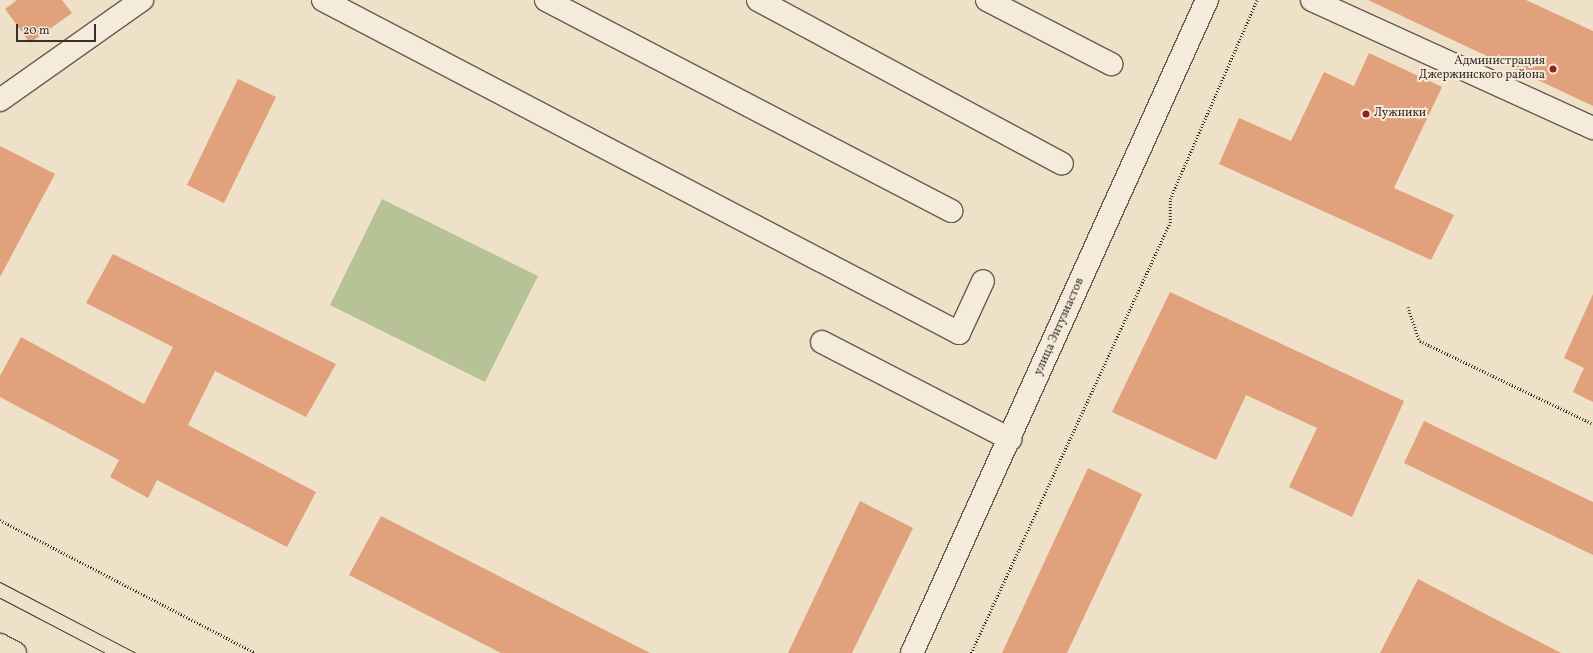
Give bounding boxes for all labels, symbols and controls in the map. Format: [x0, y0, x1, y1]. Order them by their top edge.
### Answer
scale bar [18, 16, 98, 42]
text: 20 m [23, 23, 50, 39]
place label: Администрация Джержинского района [1419, 55, 1545, 83]
marker: Администрация Джержинского района [1548, 64, 1558, 74]
place label: Лужники [1374, 107, 1426, 121]
marker: Лужники [1361, 109, 1371, 119]
street label: улица Энтузиастов [1032, 276, 1088, 378]

